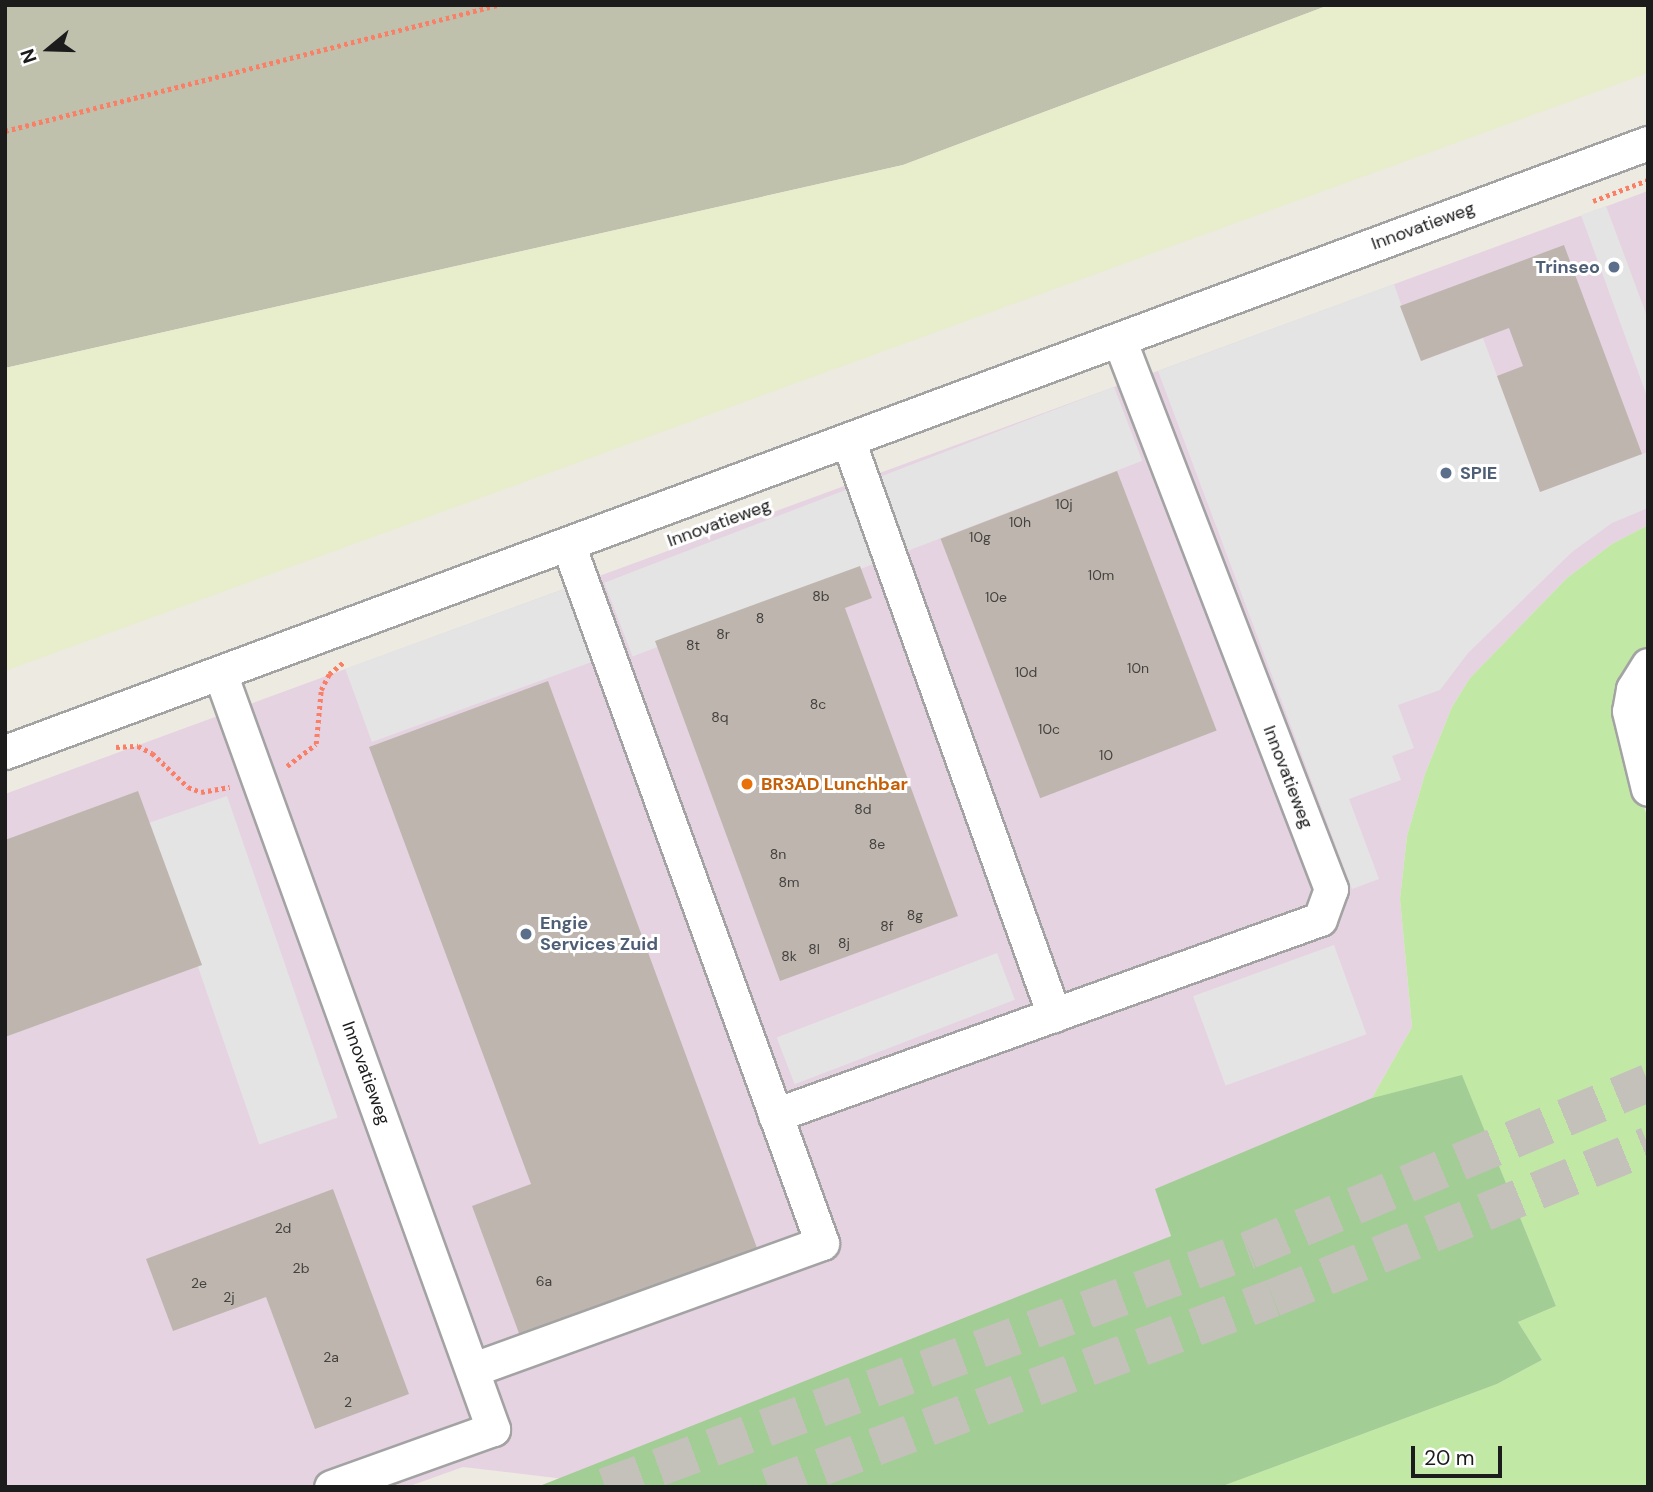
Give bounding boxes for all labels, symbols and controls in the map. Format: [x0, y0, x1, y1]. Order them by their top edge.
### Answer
north arrow [14, 14, 84, 84]
text: N [15, 45, 43, 67]
street label: Innovatieweg [1368, 197, 1478, 255]
place label: Trinseo [1535, 256, 1600, 278]
marker: Trinseo [1606, 259, 1622, 275]
place label: SPIE [1460, 462, 1497, 484]
marker: SPIE [1438, 465, 1454, 481]
street label: Innovatieweg [664, 494, 774, 552]
house number: 10j [1055, 496, 1073, 512]
house number: 10h [1009, 514, 1031, 530]
house number: 10g [969, 529, 991, 545]
house number: 10m [1088, 567, 1114, 583]
house number: 8b [812, 588, 830, 604]
house number: 10e [985, 589, 1007, 605]
house number: 8 [756, 610, 764, 626]
house number: 8r [716, 626, 730, 642]
house number: 8t [686, 637, 700, 653]
house number: 10n [1127, 660, 1149, 676]
house number: 10d [1015, 664, 1037, 680]
house number: 8c [810, 696, 826, 712]
house number: 8q [711, 709, 729, 725]
house number: 10c [1038, 721, 1060, 737]
street label: Innovatieweg [1258, 722, 1318, 832]
house number: 10 [1099, 747, 1113, 763]
place label: BR3AD Lunchbar [761, 773, 908, 795]
marker: BR3AD Lunchbar [739, 776, 755, 792]
house number: 8d [854, 801, 872, 817]
house number: 8e [869, 836, 885, 852]
house number: 8n [770, 846, 786, 862]
house number: 8m [779, 874, 799, 890]
house number: 8g [907, 907, 923, 923]
place label: Engie Services Zuid [540, 913, 658, 956]
house number: 8f [880, 918, 894, 934]
marker: Engie Services Zuid [518, 926, 534, 942]
house number: 8j [838, 935, 850, 951]
house number: 8l [808, 941, 820, 957]
house number: 8k [781, 948, 797, 964]
street label: Innovatieweg [337, 1018, 395, 1128]
house number: 2d [275, 1220, 291, 1236]
house number: 2b [293, 1260, 309, 1276]
house number: 6a [536, 1273, 552, 1289]
house number: 2e [191, 1275, 207, 1291]
house number: 2j [223, 1289, 235, 1305]
house number: 2a [323, 1349, 339, 1365]
house number: 2 [344, 1394, 352, 1410]
scale bar [1415, 1432, 1506, 1476]
text: 20 m [1424, 1444, 1475, 1472]

